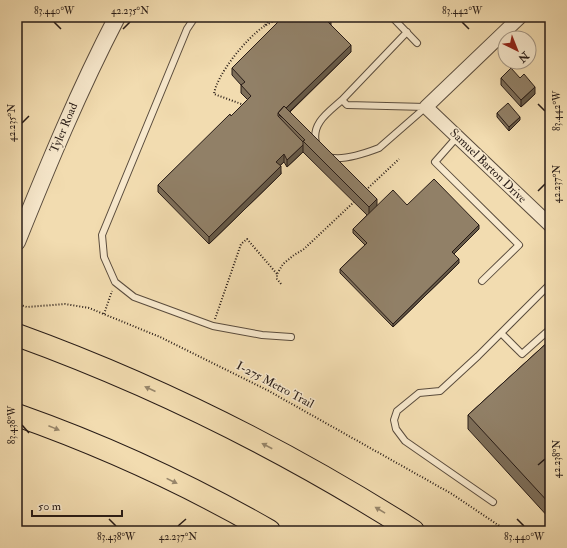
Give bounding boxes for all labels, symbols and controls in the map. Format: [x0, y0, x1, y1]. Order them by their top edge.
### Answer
text: 83.440°W [34, 5, 75, 17]
text: 42.235°N [111, 5, 149, 17]
text: 83.442°W [442, 5, 483, 17]
north arrow [497, 30, 537, 70]
text: N [515, 48, 532, 66]
text: 83.442°W [551, 90, 563, 131]
street label: Tyler Road [47, 101, 81, 155]
text: 42.235°N [6, 104, 18, 142]
street label: Samuel Barton Drive [447, 126, 529, 206]
text: 42.237°N [551, 165, 563, 203]
street label: I-275 Metro Trail [234, 358, 316, 412]
one-way arrow [144, 386, 156, 393]
text: 83.438°W [6, 405, 18, 444]
one-way arrow [48, 426, 60, 432]
text: 42.238°N [551, 440, 563, 478]
one-way arrow [261, 443, 273, 449]
one-way arrow [167, 478, 178, 484]
scale bar [32, 492, 122, 518]
text: 50 m [38, 499, 62, 514]
one-way arrow [374, 507, 386, 514]
text: 83.438°W [97, 531, 136, 543]
text: 42.237°N [159, 531, 197, 543]
text: 83.440°W [504, 531, 545, 543]

